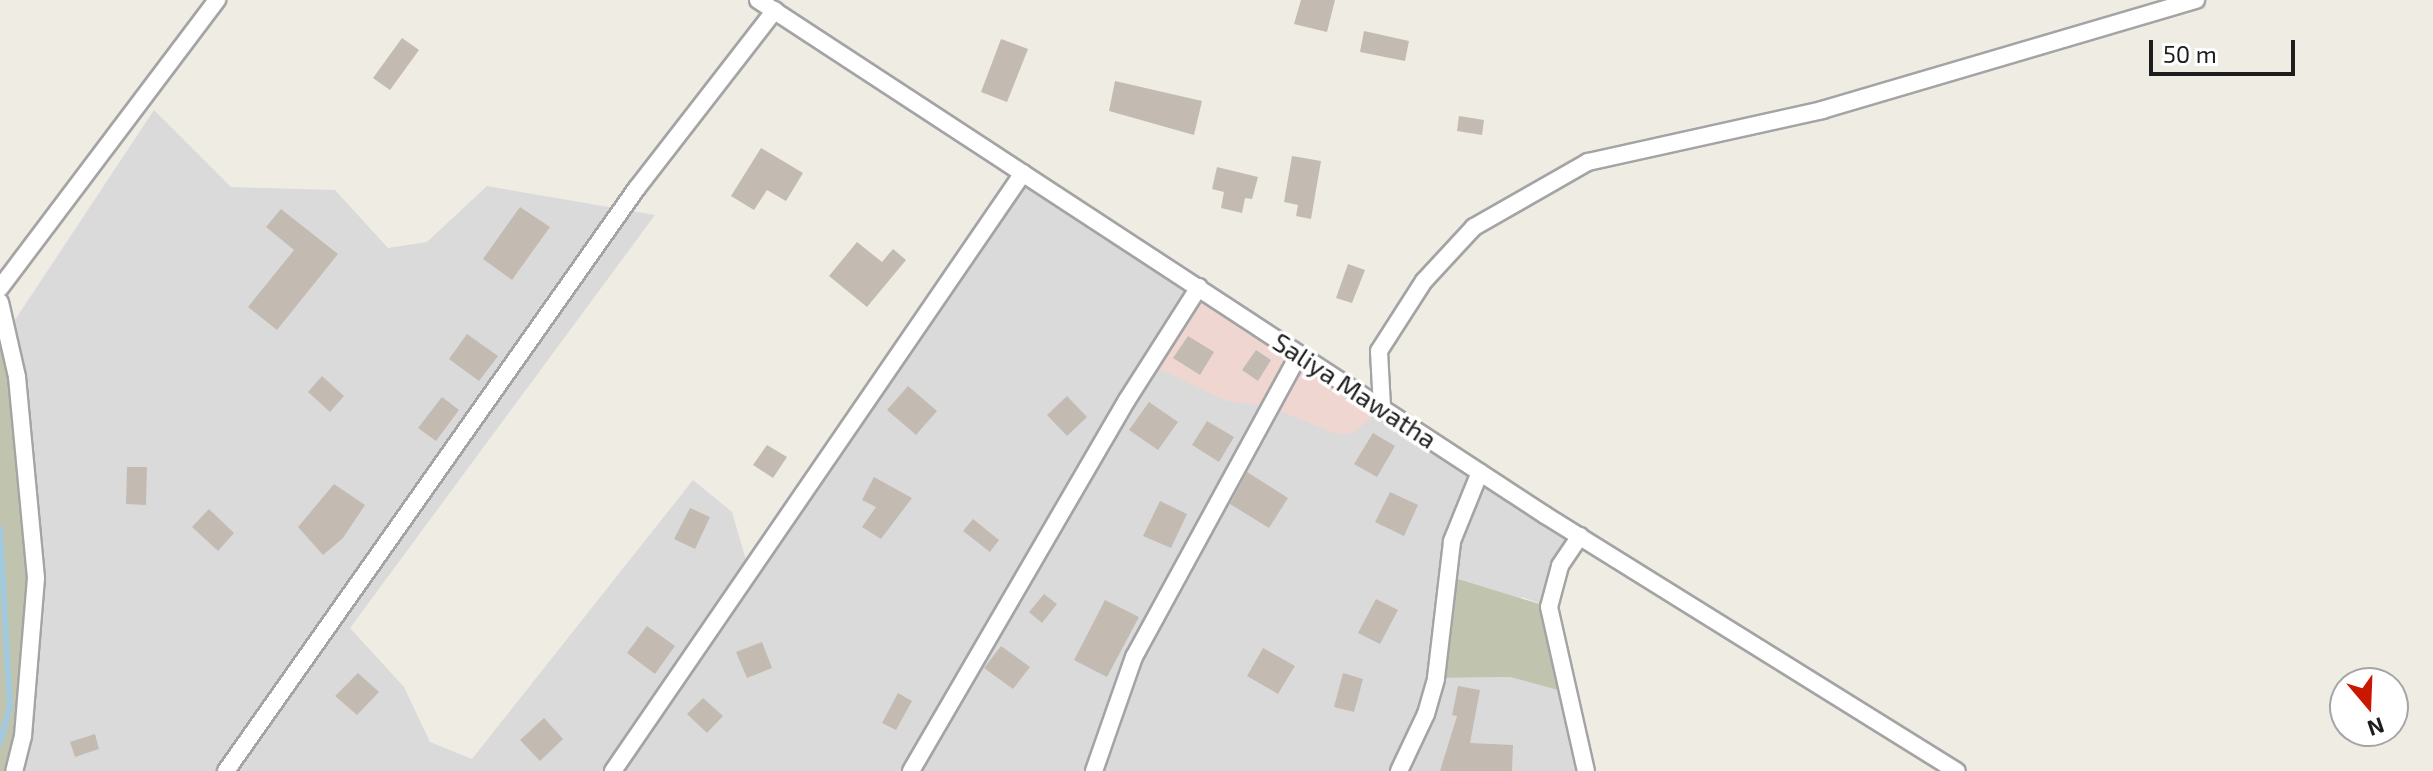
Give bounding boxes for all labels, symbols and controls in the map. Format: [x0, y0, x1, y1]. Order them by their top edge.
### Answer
scale bar [2153, 24, 2299, 74]
text: 50 m [2163, 39, 2217, 68]
street label: Saliya Mawatha [1267, 326, 1443, 454]
north arrow [2329, 667, 2409, 747]
text: N [2364, 713, 2388, 743]

